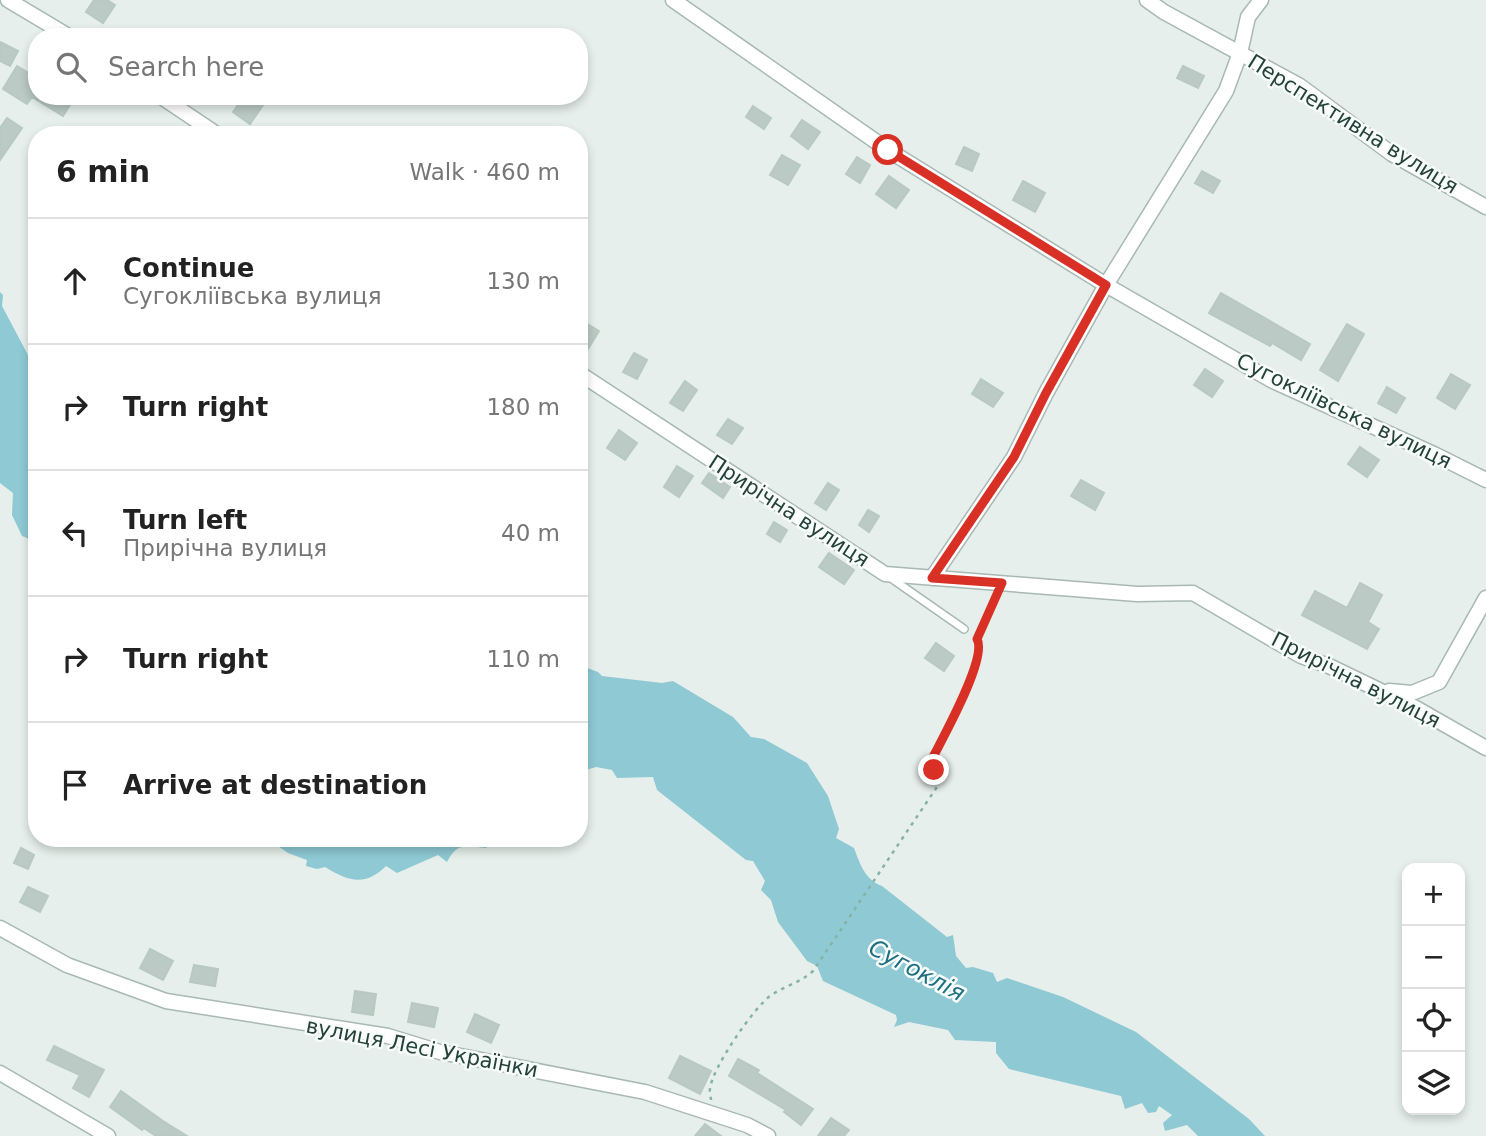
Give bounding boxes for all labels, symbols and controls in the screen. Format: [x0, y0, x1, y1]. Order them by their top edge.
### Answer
search box [28, 28, 588, 105]
icon: search [52, 48, 90, 86]
street label: Перспективна вулиця [1243, 49, 1463, 199]
text: Search here [108, 52, 264, 82]
route start [872, 134, 903, 165]
text: 6 min [56, 154, 150, 189]
text: Walk · 460 m [409, 159, 560, 185]
text: Continue [123, 253, 254, 283]
icon: ahead [56, 262, 94, 300]
text: 130 m [486, 268, 560, 294]
text: Сугокліївська вулиця [123, 283, 382, 309]
street label: Сугокліївська вулиця [1233, 348, 1455, 474]
icon: right [56, 388, 94, 426]
text: Turn right [123, 392, 268, 422]
text: 180 m [486, 394, 560, 420]
street label: Прирічна вулиця [704, 450, 874, 572]
text: Turn left [123, 505, 247, 535]
icon: left [56, 514, 94, 552]
text: 40 m [501, 520, 560, 546]
text: Прирічна вулиця [123, 535, 327, 561]
street label: Прирічна вулиця [1268, 627, 1444, 733]
icon: right [56, 640, 94, 678]
text: Turn right [123, 644, 268, 674]
text: 110 m [486, 646, 560, 672]
route end [918, 754, 949, 785]
icon: arrive [56, 766, 94, 804]
text: Arrive at destination [123, 770, 427, 800]
map controls [1402, 863, 1465, 1115]
button: + [1402, 863, 1465, 926]
button: − [1402, 926, 1465, 989]
water label: Сугоклія [865, 934, 969, 1006]
button: locate [1402, 989, 1465, 1052]
street label: вулиця Лесі Українки [304, 1014, 540, 1082]
button: layers [1402, 1052, 1465, 1115]

